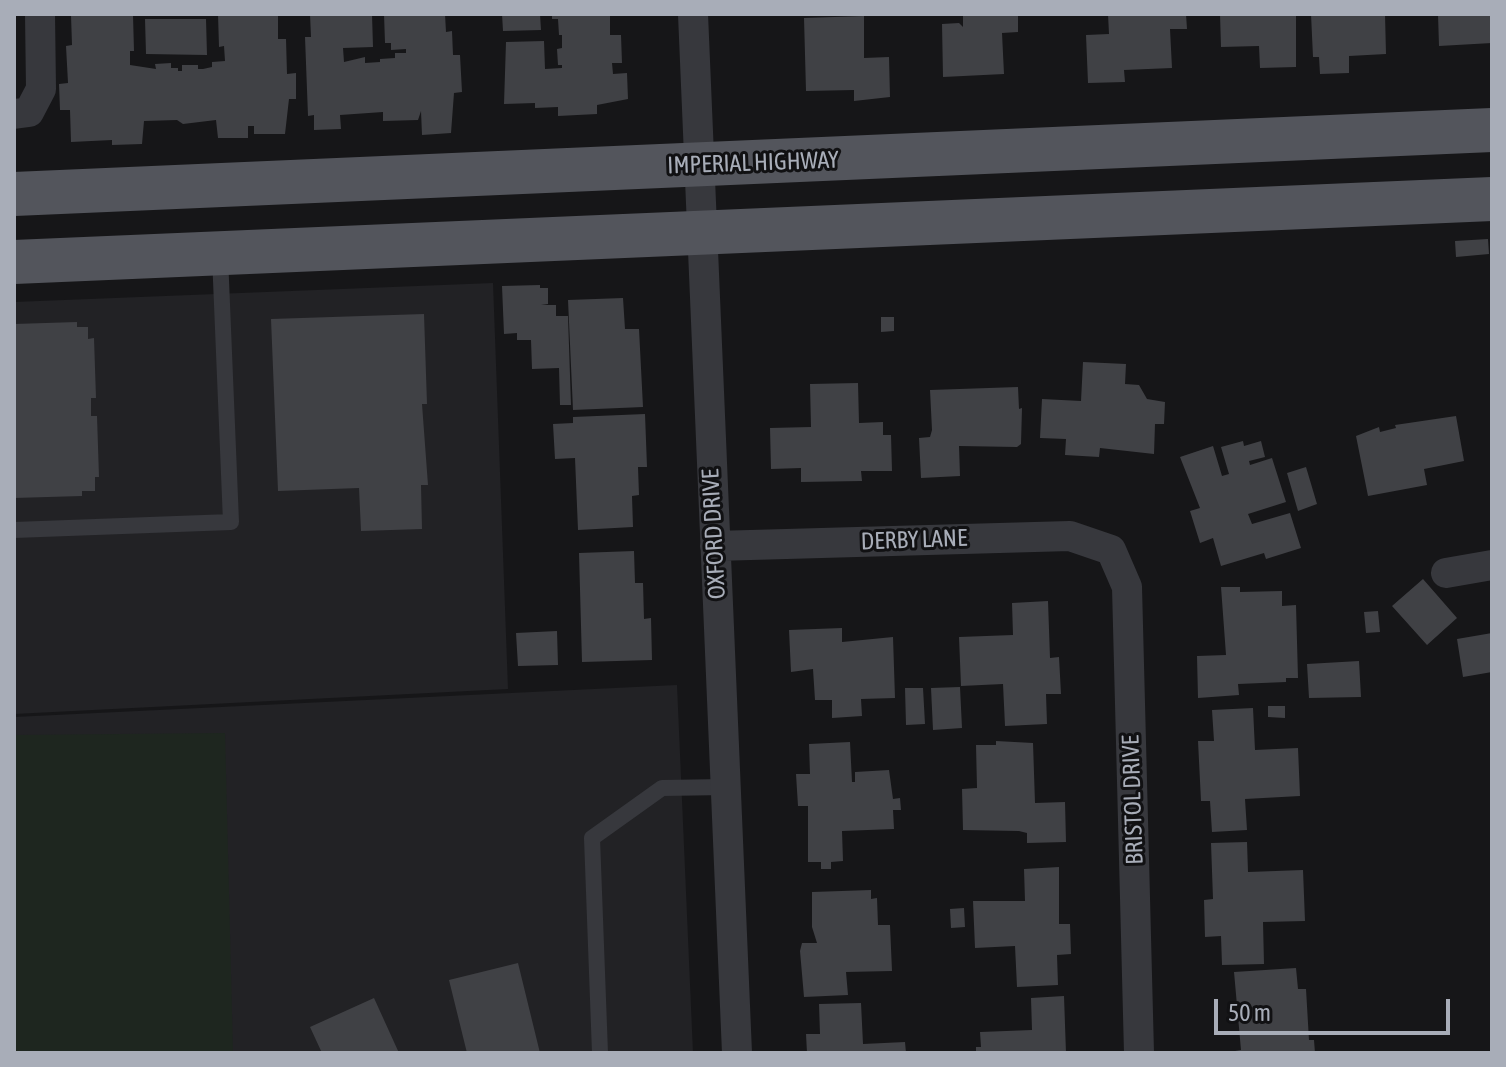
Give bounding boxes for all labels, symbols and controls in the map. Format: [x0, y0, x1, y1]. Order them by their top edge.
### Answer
street label: IMPERIAL HIGHWAY [667, 146, 839, 180]
street label: OXFORD DRIVE [696, 468, 732, 600]
street label: DERBY LANE [860, 524, 968, 556]
street label: BRISTOL DRIVE [1116, 735, 1150, 865]
scale bar [1218, 983, 1454, 1033]
text: 50 m [1228, 999, 1271, 1026]

